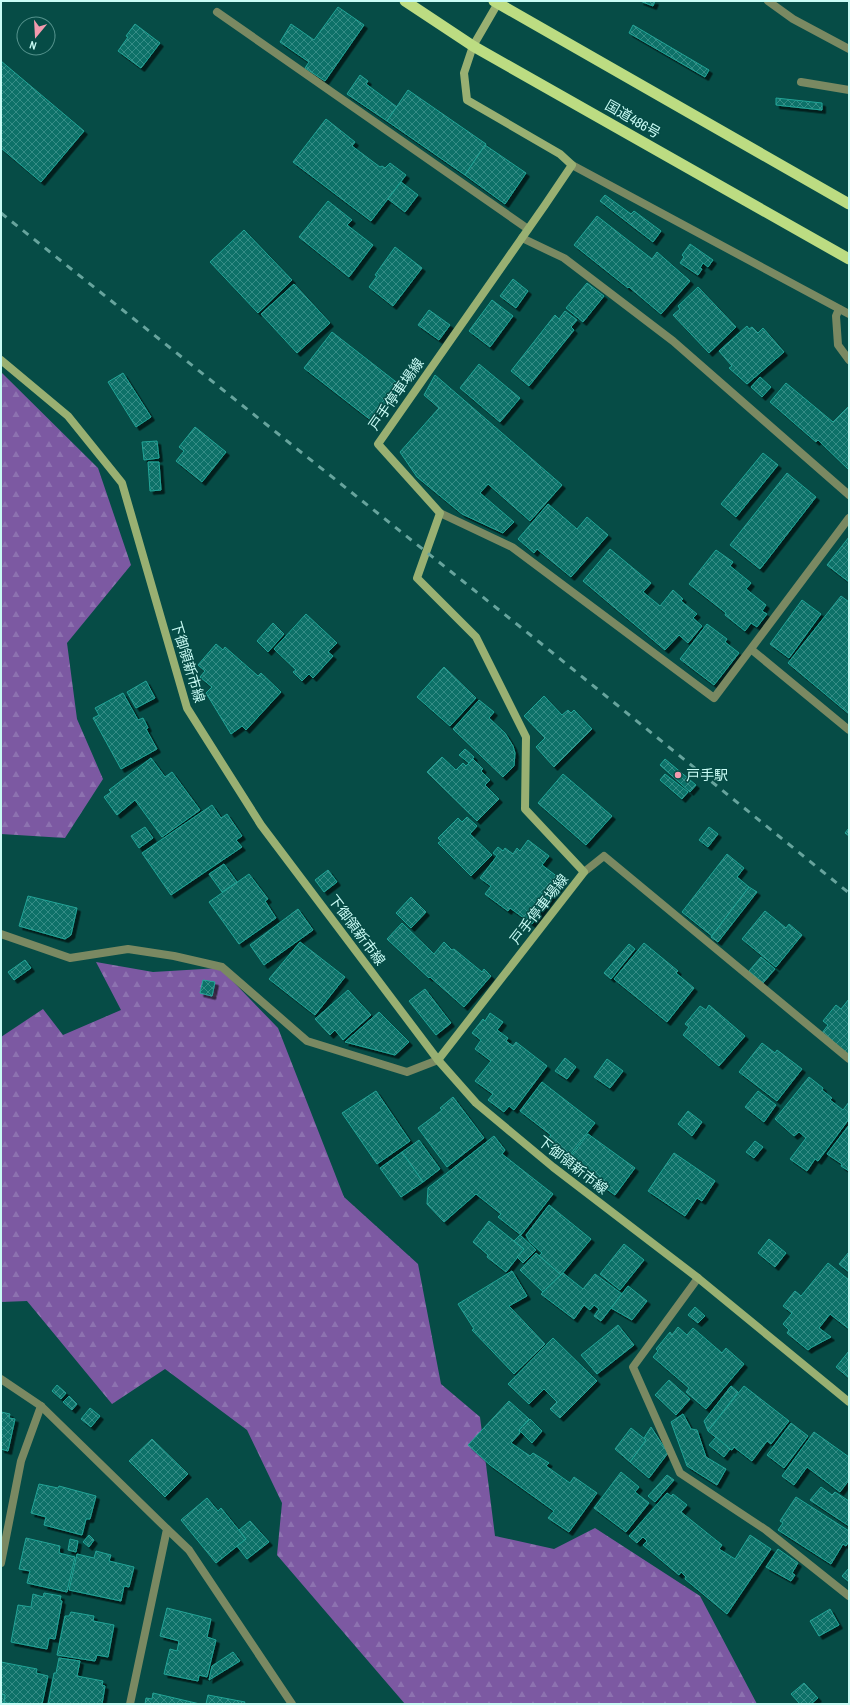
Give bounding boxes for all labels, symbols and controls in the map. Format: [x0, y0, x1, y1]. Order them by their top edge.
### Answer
north arrow [16, 16, 56, 56]
text: N [28, 38, 38, 53]
street label: 国道486号 [602, 96, 664, 142]
street label: 戸手停車場線 [365, 354, 427, 434]
street label: 下御領新市線 [167, 619, 209, 705]
place label: 戸手駅 [686, 766, 728, 784]
marker: 戸手駅 [673, 770, 683, 780]
street label: 戸手停車場線 [506, 870, 572, 948]
street label: 下御領新市線 [325, 891, 389, 969]
street label: 下御領新市線 [534, 1132, 612, 1198]

